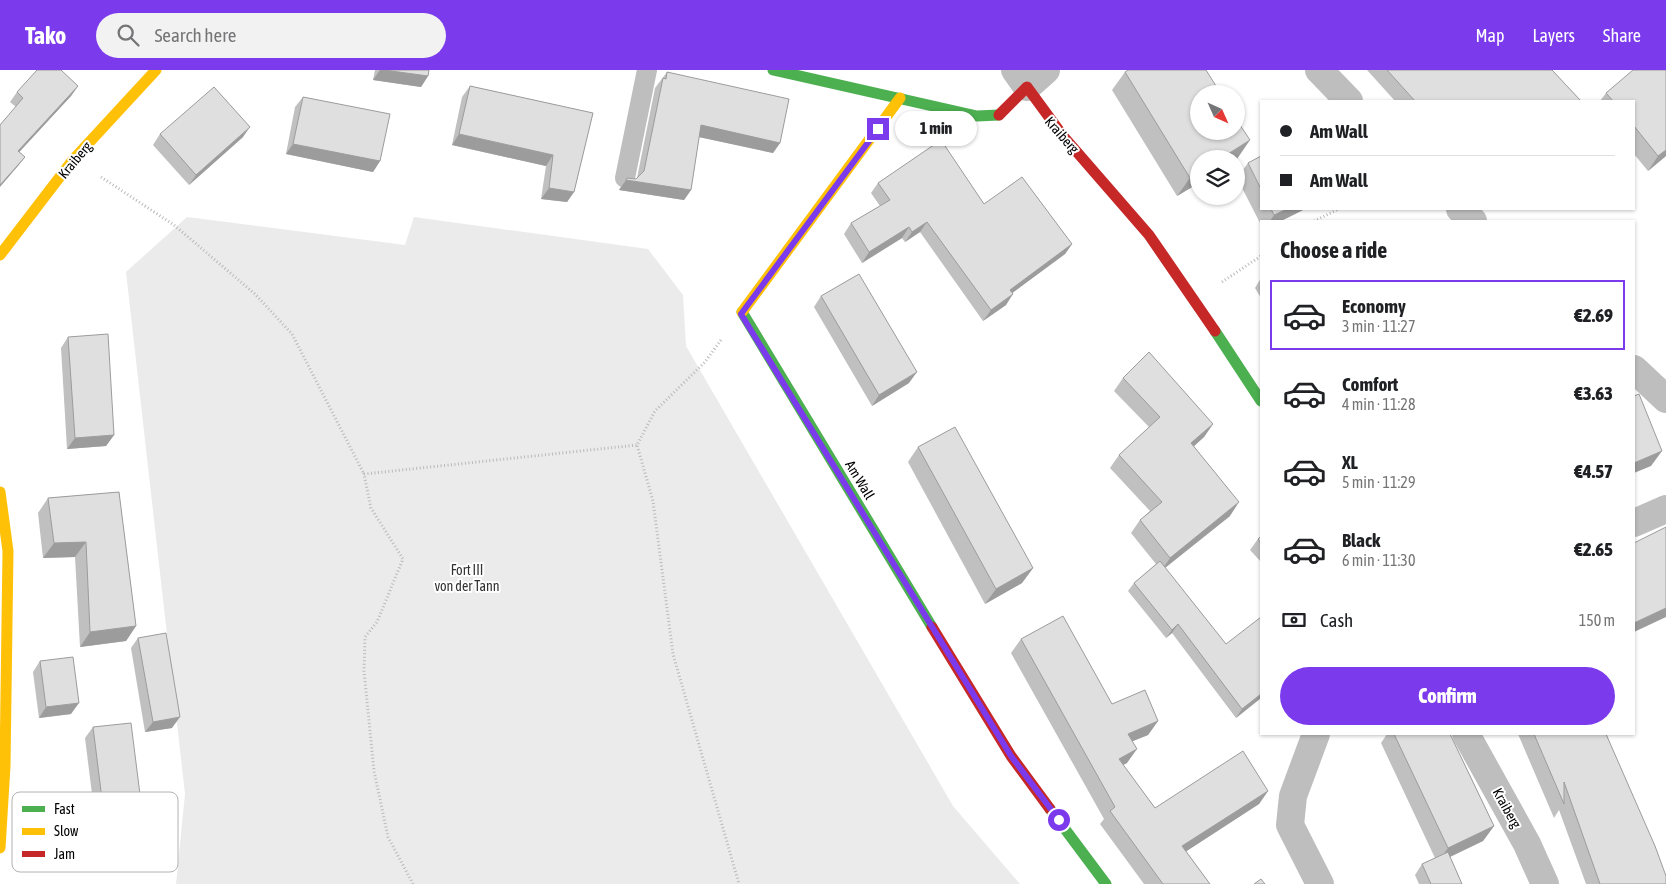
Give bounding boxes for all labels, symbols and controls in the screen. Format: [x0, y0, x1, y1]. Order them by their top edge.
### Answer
search box [96, 13, 446, 58]
icon: search [114, 21, 142, 49]
text: Tako [25, 22, 66, 49]
text: Search here [154, 24, 236, 46]
text: Map [1475, 25, 1504, 46]
text: Layers [1532, 25, 1575, 46]
text: Share [1603, 25, 1641, 46]
north arrow [1190, 85, 1245, 140]
map controls [1190, 85, 1245, 205]
callout: 1 min [896, 112, 978, 146]
street label: Kraiberg [1042, 113, 1082, 157]
route end [867, 118, 889, 140]
text: 1 min [920, 119, 952, 137]
text: Am Wall [1310, 120, 1368, 142]
street label: Kraiberg [55, 138, 95, 182]
button: layers [1190, 150, 1245, 205]
text: Am Wall [1310, 169, 1368, 191]
text: Choose a ride [1280, 237, 1387, 263]
icon: car [1282, 293, 1327, 338]
text: Economy [1342, 295, 1406, 317]
text: €2.69 [1574, 304, 1613, 326]
text: 3 min · 11:27 [1342, 317, 1415, 335]
icon: car [1282, 371, 1327, 416]
text: Comfort [1342, 373, 1398, 395]
text: €3.63 [1574, 382, 1613, 404]
text: 4 min · 11:28 [1342, 395, 1415, 413]
icon: car [1282, 449, 1327, 494]
text: XL [1342, 451, 1358, 473]
street label: Am Wall [842, 458, 878, 503]
text: €4.57 [1574, 460, 1613, 482]
text: 5 min · 11:29 [1342, 473, 1415, 491]
icon: car [1282, 527, 1327, 572]
text: Black [1342, 529, 1380, 551]
text: €2.65 [1574, 538, 1613, 560]
text: 6 min · 11:30 [1342, 551, 1415, 569]
park label: Fort III von der Tann [434, 562, 500, 594]
icon: cash [1280, 606, 1308, 634]
text: Cash [1320, 609, 1353, 631]
text: 150 m [1579, 611, 1615, 629]
button: Confirm [1280, 667, 1615, 725]
street label: Kraiberg [1490, 785, 1524, 831]
legend [12, 792, 178, 872]
text: Fast [54, 801, 75, 817]
route start [1048, 809, 1070, 831]
text: Slow [54, 823, 79, 839]
text: Jam [54, 846, 75, 862]

